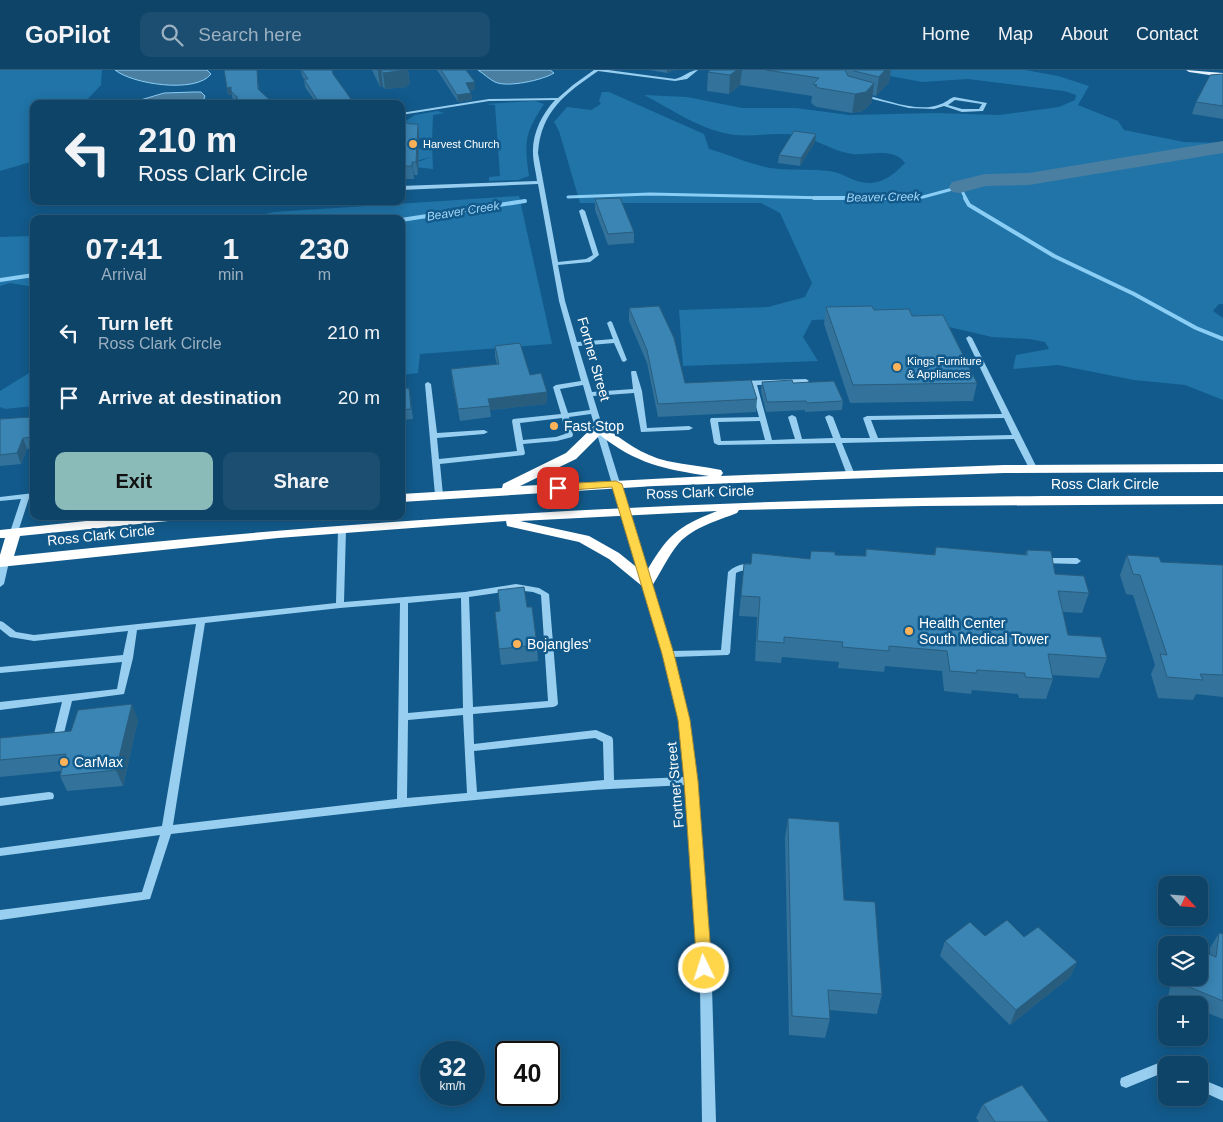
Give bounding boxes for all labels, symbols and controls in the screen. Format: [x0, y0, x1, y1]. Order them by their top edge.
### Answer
search box [140, 12, 490, 57]
text: GoPilot [25, 21, 110, 48]
icon: search [158, 21, 186, 49]
text: Search here [198, 24, 302, 45]
text: Home [922, 24, 970, 44]
text: Map [998, 24, 1033, 44]
text: About [1061, 24, 1108, 44]
text: Contact [1136, 24, 1198, 44]
icon: left [55, 120, 120, 185]
text: 210 m [138, 120, 237, 159]
marker: Harvest Church [407, 138, 419, 150]
place label: Harvest Church [423, 138, 499, 150]
text: Ross Clark Circle [138, 161, 308, 186]
water label: Beaver Creek [846, 189, 921, 205]
water label: Beaver Creek [426, 198, 501, 224]
text: 07:41 [86, 232, 162, 265]
text: 1 [222, 232, 239, 265]
text: 230 [299, 232, 349, 265]
text: Arrival [101, 266, 147, 283]
text: min [218, 266, 244, 283]
text: m [318, 266, 331, 283]
text: Turn left [98, 313, 173, 334]
street label: Fortner Street [574, 315, 614, 403]
icon: left [55, 319, 83, 347]
text: 210 m [327, 322, 380, 343]
text: Ross Clark Circle [98, 335, 222, 352]
place label: Kings Furniture & Appliances [907, 355, 982, 380]
marker: Kings Furniture & Appliances [891, 361, 903, 373]
icon: arrive [55, 384, 83, 412]
text: Arrive at destination [98, 387, 282, 408]
text: 20 m [338, 387, 380, 408]
place label: Fast Stop [564, 418, 624, 434]
marker: Fast Stop [548, 420, 560, 432]
button: Exit [55, 452, 213, 510]
button: Share [223, 452, 380, 510]
pin [537, 467, 579, 509]
icon: arrive [544, 474, 572, 502]
street label: Ross Clark Circle [1051, 476, 1159, 492]
street label: Ross Clark Circle [646, 482, 755, 502]
street label: Ross Clark Circle [46, 521, 156, 549]
place label: Health Center South Medical Tower [919, 615, 1049, 647]
marker: Health Center South Medical Tower [903, 625, 915, 637]
place label: Bojangles' [527, 636, 591, 652]
marker: Bojangles' [511, 638, 523, 650]
street label: Fortner Street [663, 741, 687, 829]
place label: CarMax [74, 754, 123, 770]
marker: CarMax [58, 756, 70, 768]
north arrow [1158, 876, 1208, 926]
map controls [1158, 876, 1208, 1106]
button: layers [1158, 936, 1208, 986]
position arrow [677, 941, 729, 993]
button: + [1158, 996, 1208, 1046]
speed limit sign: 40 [495, 1041, 560, 1106]
text: 32 [439, 1053, 466, 1081]
button: − [1158, 1056, 1208, 1106]
text: km/h [439, 1079, 466, 1093]

